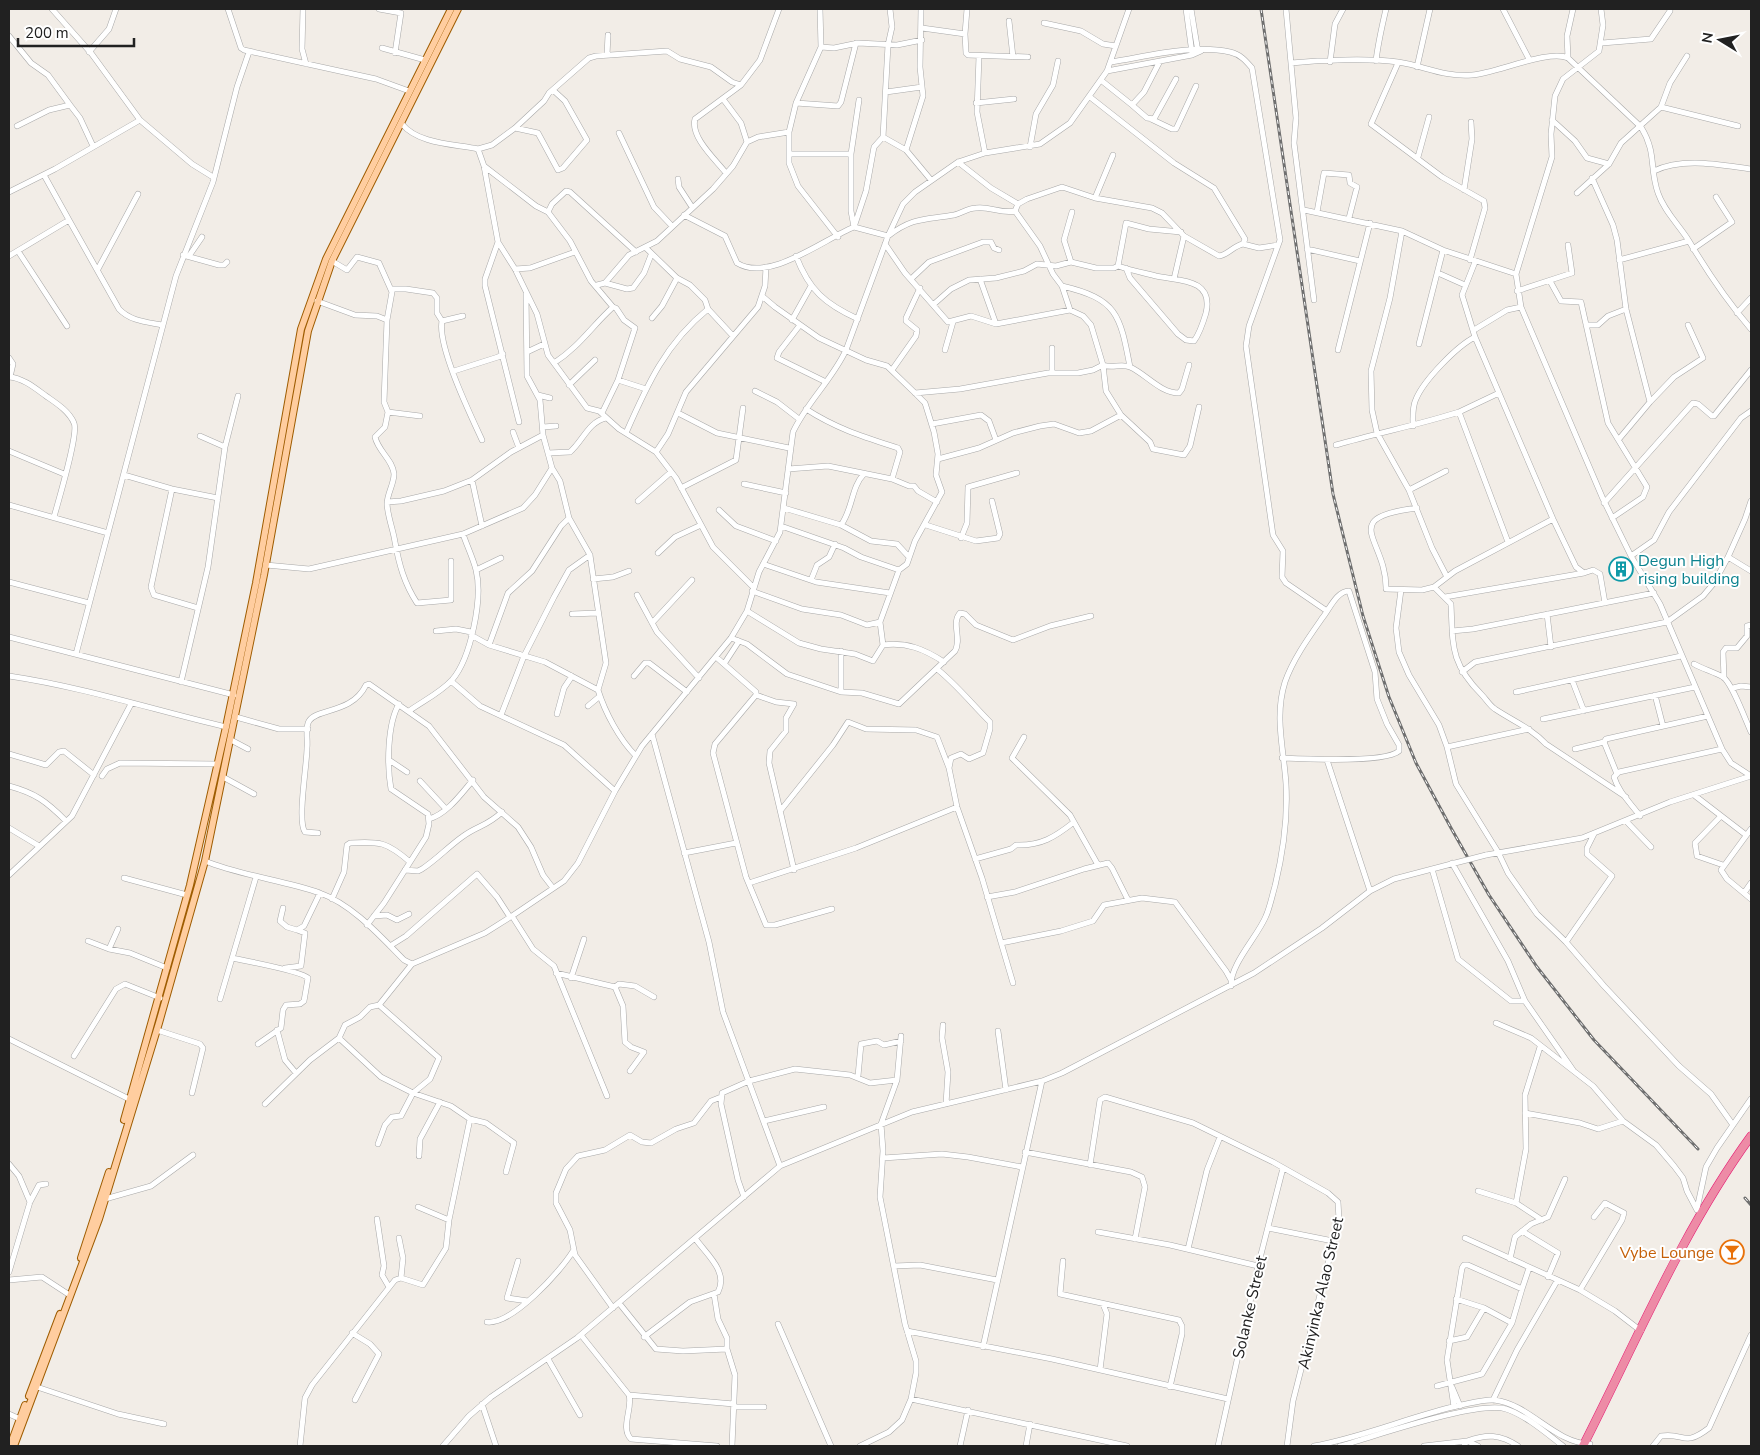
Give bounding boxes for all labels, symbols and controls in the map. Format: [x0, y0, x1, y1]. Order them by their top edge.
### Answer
scale bar [18, 15, 134, 47]
north arrow [1695, 15, 1745, 65]
text: 200 m [25, 23, 69, 43]
text: N [1697, 31, 1718, 45]
place label: Degun High rising building [1638, 550, 1740, 590]
building icon: Degun High rising building [1608, 556, 1634, 582]
street label: Akinyinka Alao Street [1293, 1215, 1349, 1371]
bar icon: Vybe Lounge [1719, 1239, 1745, 1265]
place label: Vybe Lounge [1619, 1242, 1714, 1264]
street label: Solanke Street [1227, 1253, 1273, 1361]

